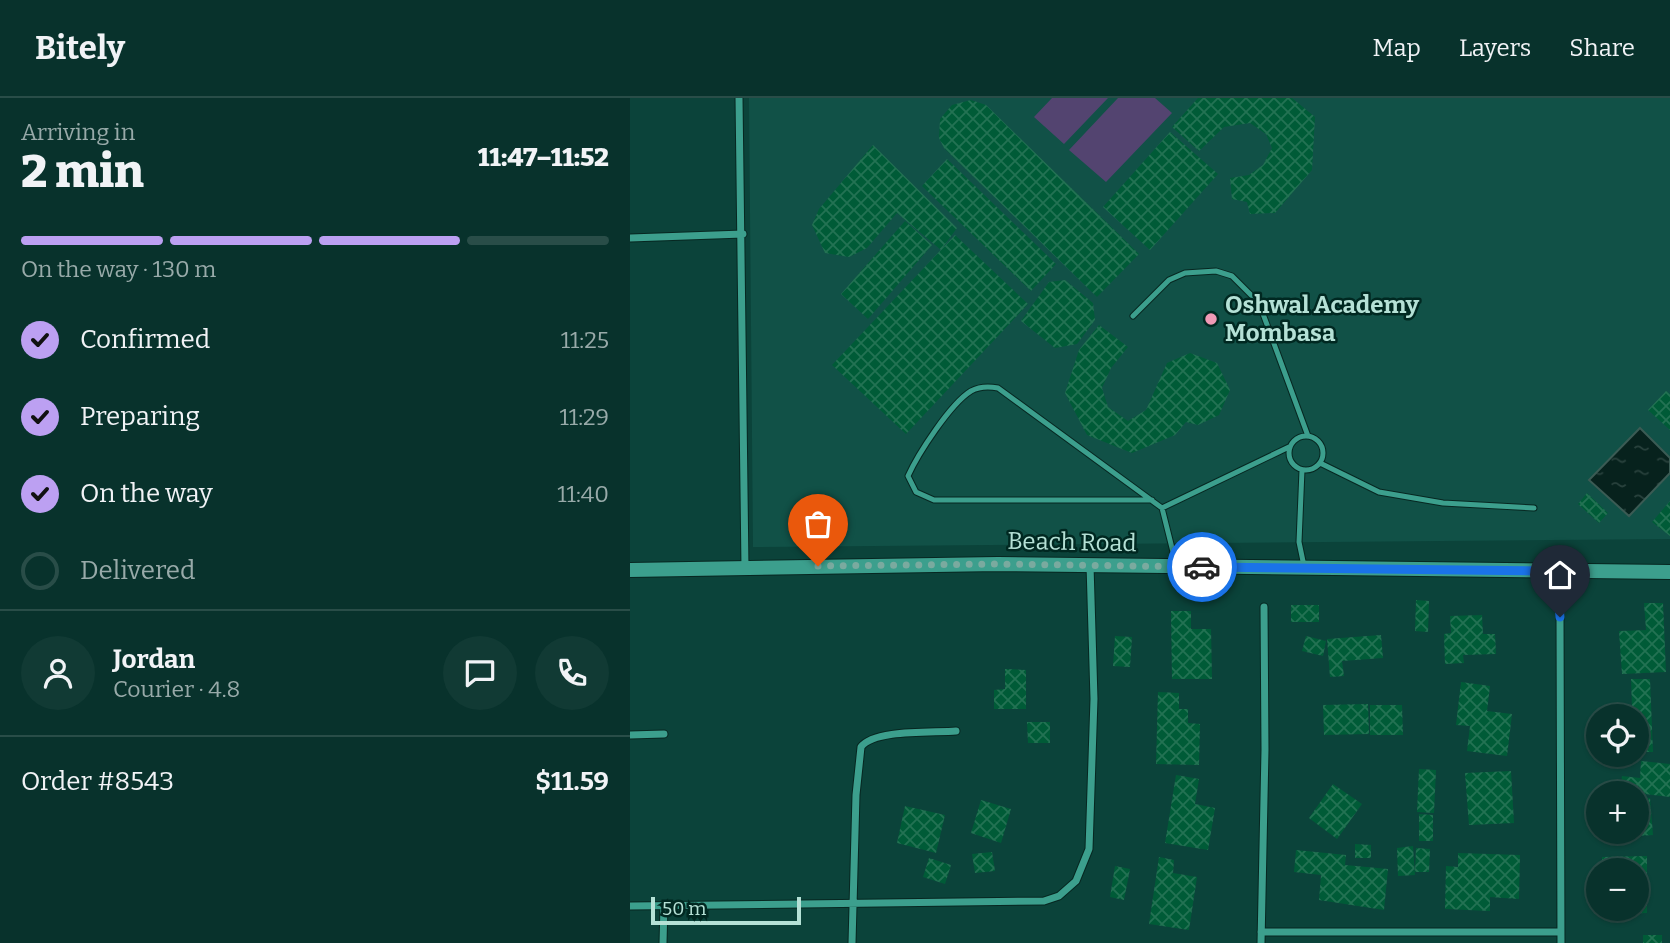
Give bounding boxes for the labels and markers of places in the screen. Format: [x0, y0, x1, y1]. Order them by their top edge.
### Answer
place label: Oshwal Academy Mombasa [1225, 291, 1420, 347]
marker: Oshwal Academy Mombasa [1203, 311, 1219, 327]
pin [788, 494, 848, 566]
pin [1530, 545, 1590, 617]

